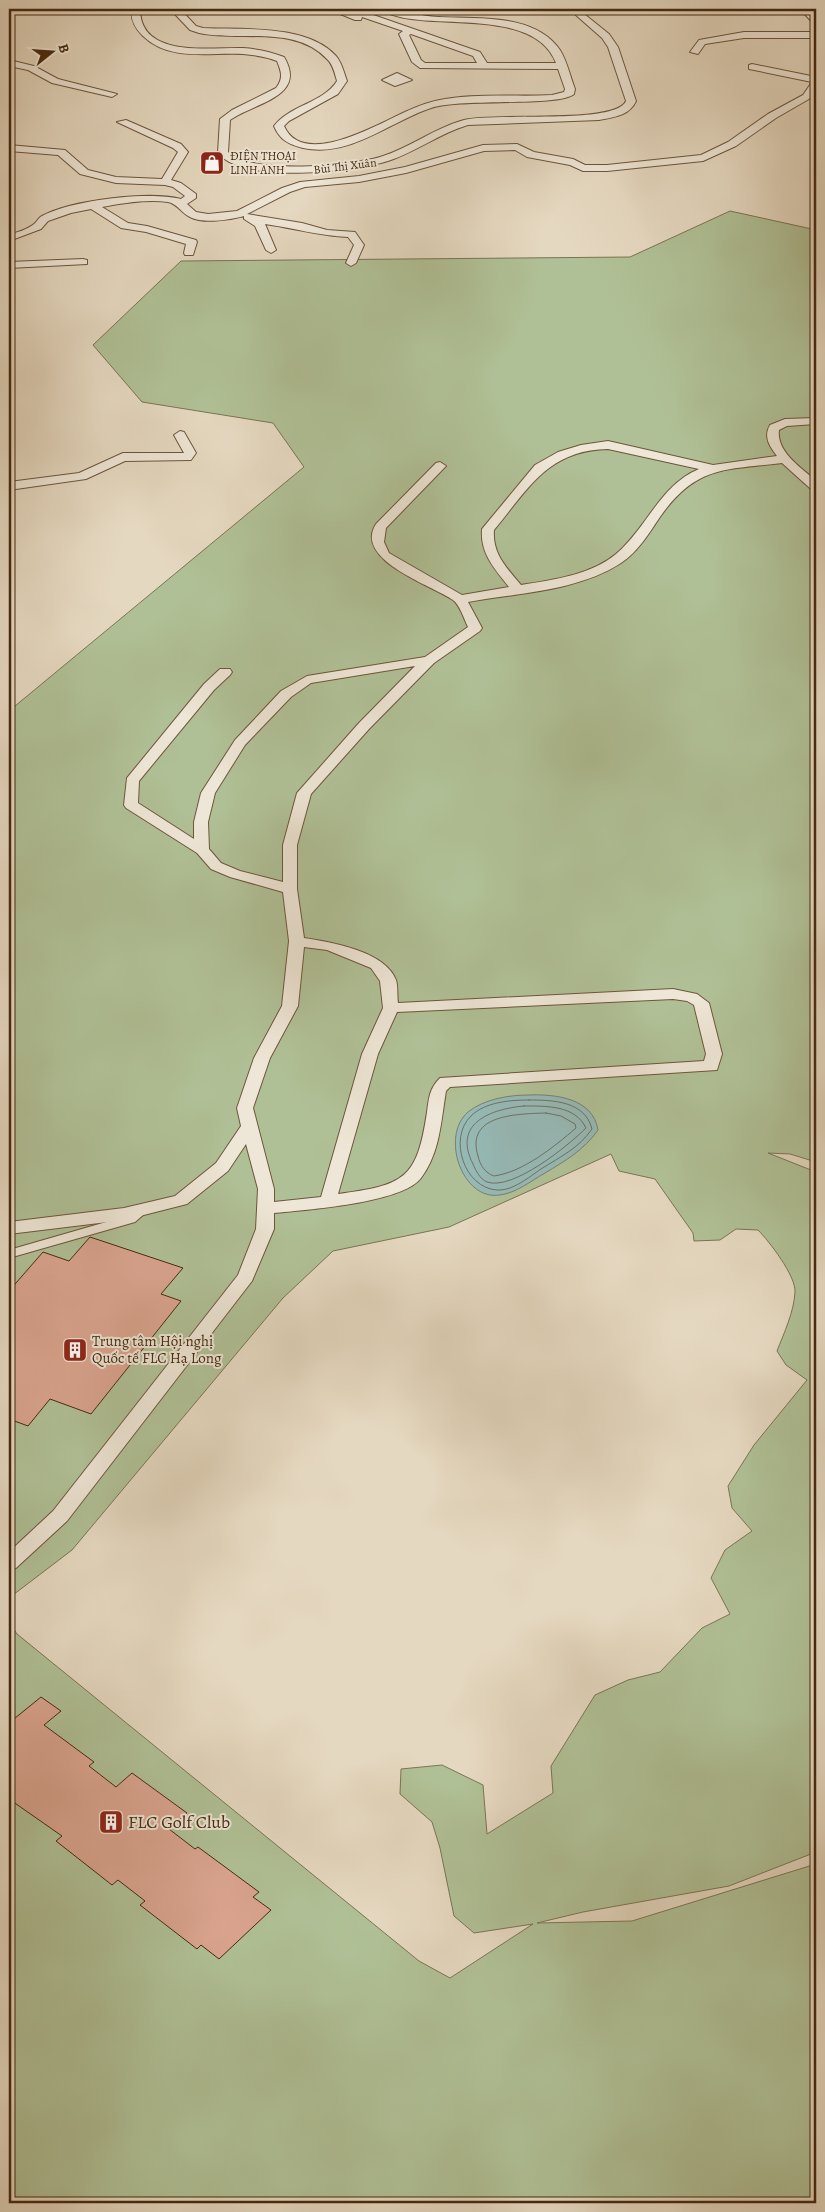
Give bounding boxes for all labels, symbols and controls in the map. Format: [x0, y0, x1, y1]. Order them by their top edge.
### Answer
north arrow [28, 28, 78, 78]
text: B [54, 41, 74, 56]
place label: ĐIỆN THOẠI LINH ANH [230, 148, 296, 178]
shop icon: ĐIỆN THOẠI LINH ANH [199, 150, 225, 176]
street label: Bùi Thị Xuân [313, 154, 378, 178]
place label: Trung tâm Hội nghị Quốc tế FLC Hạ Long [92, 1331, 222, 1368]
building icon: Trung tâm Hội nghị Quốc tế FLC Hạ Long [62, 1337, 88, 1363]
building icon: FLC Golf Club [98, 1809, 124, 1835]
place label: FLC Golf Club [128, 1810, 230, 1834]

